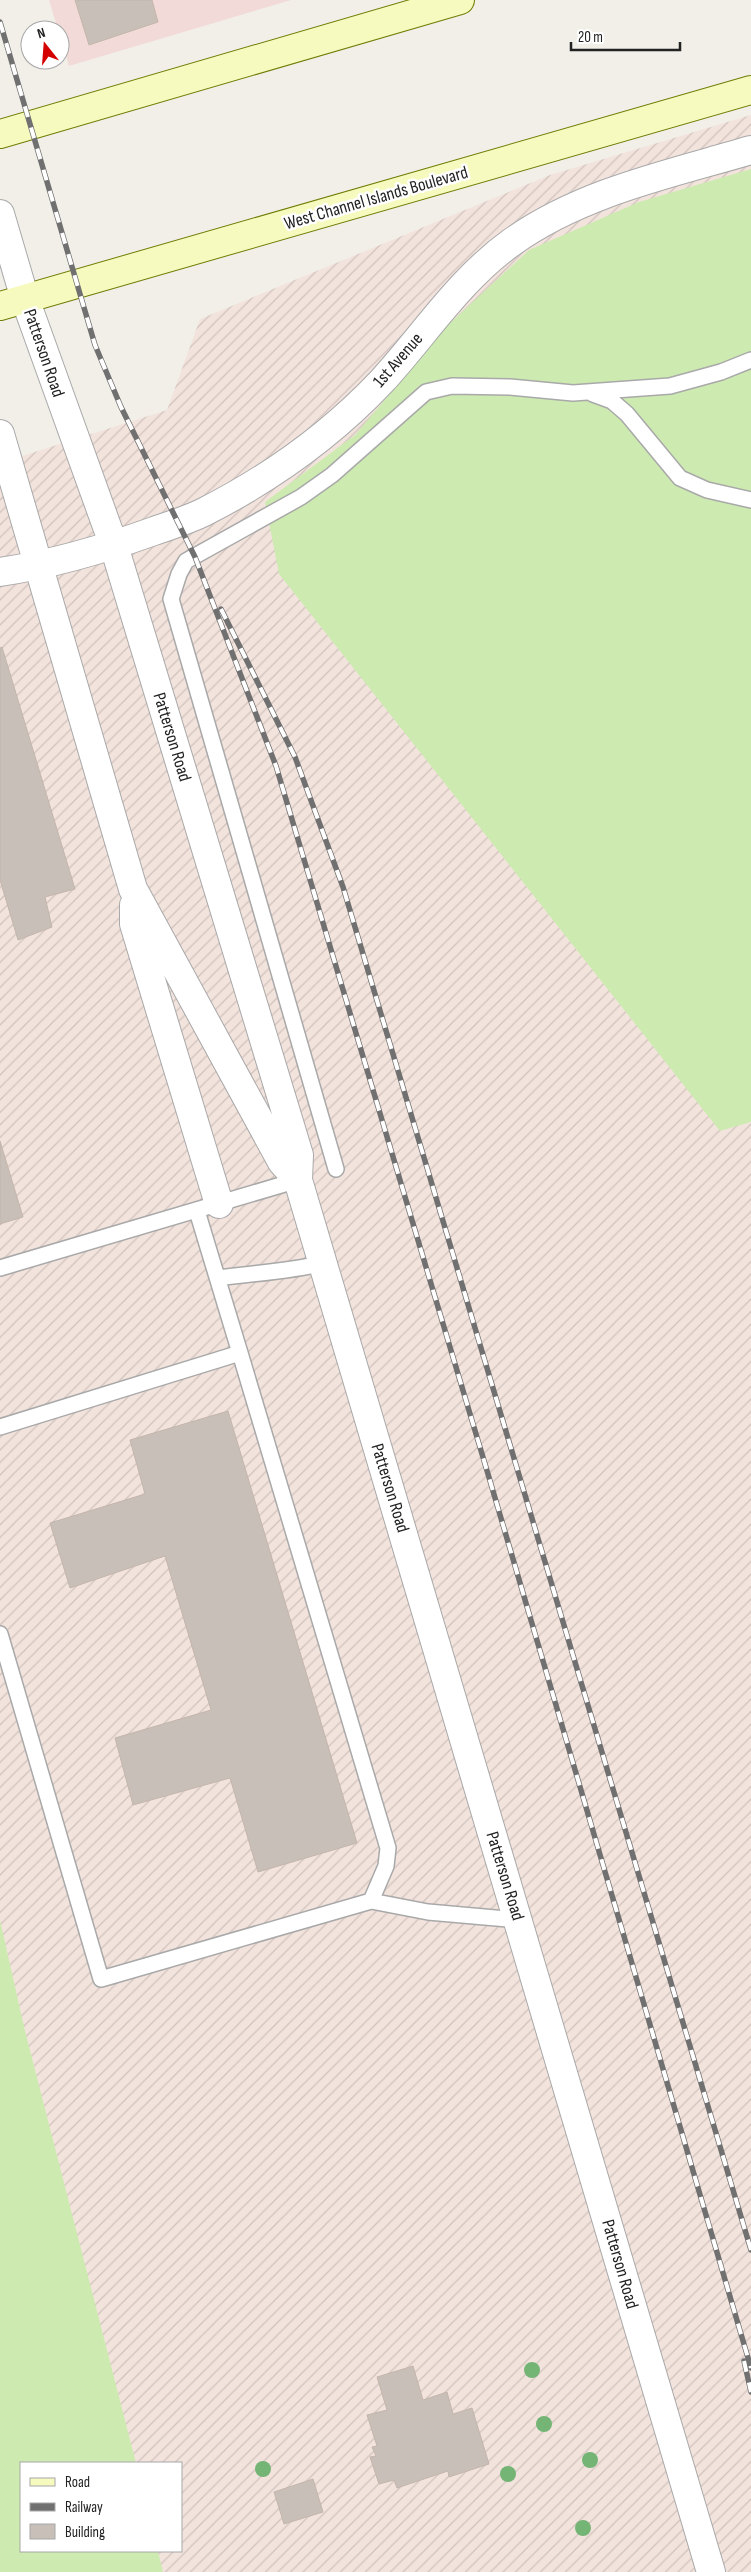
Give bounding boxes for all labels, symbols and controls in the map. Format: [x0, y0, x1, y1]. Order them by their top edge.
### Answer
north arrow [20, 20, 70, 70]
scale bar [571, 20, 680, 52]
text: N [35, 24, 47, 42]
text: 20 m [578, 28, 603, 47]
street label: West Channel Islands Boulevard [282, 162, 470, 234]
street label: Patterson Road [19, 306, 69, 400]
street label: 1st Avenue [369, 329, 427, 391]
street label: Patterson Road [149, 690, 195, 784]
street label: Patterson Road [367, 1441, 413, 1535]
street label: Patterson Road [482, 1829, 528, 1923]
street label: Patterson Road [597, 2217, 643, 2311]
legend [20, 2462, 182, 2552]
text: Road [65, 2473, 90, 2492]
text: Railway [65, 2498, 103, 2517]
text: Building [65, 2523, 105, 2542]

